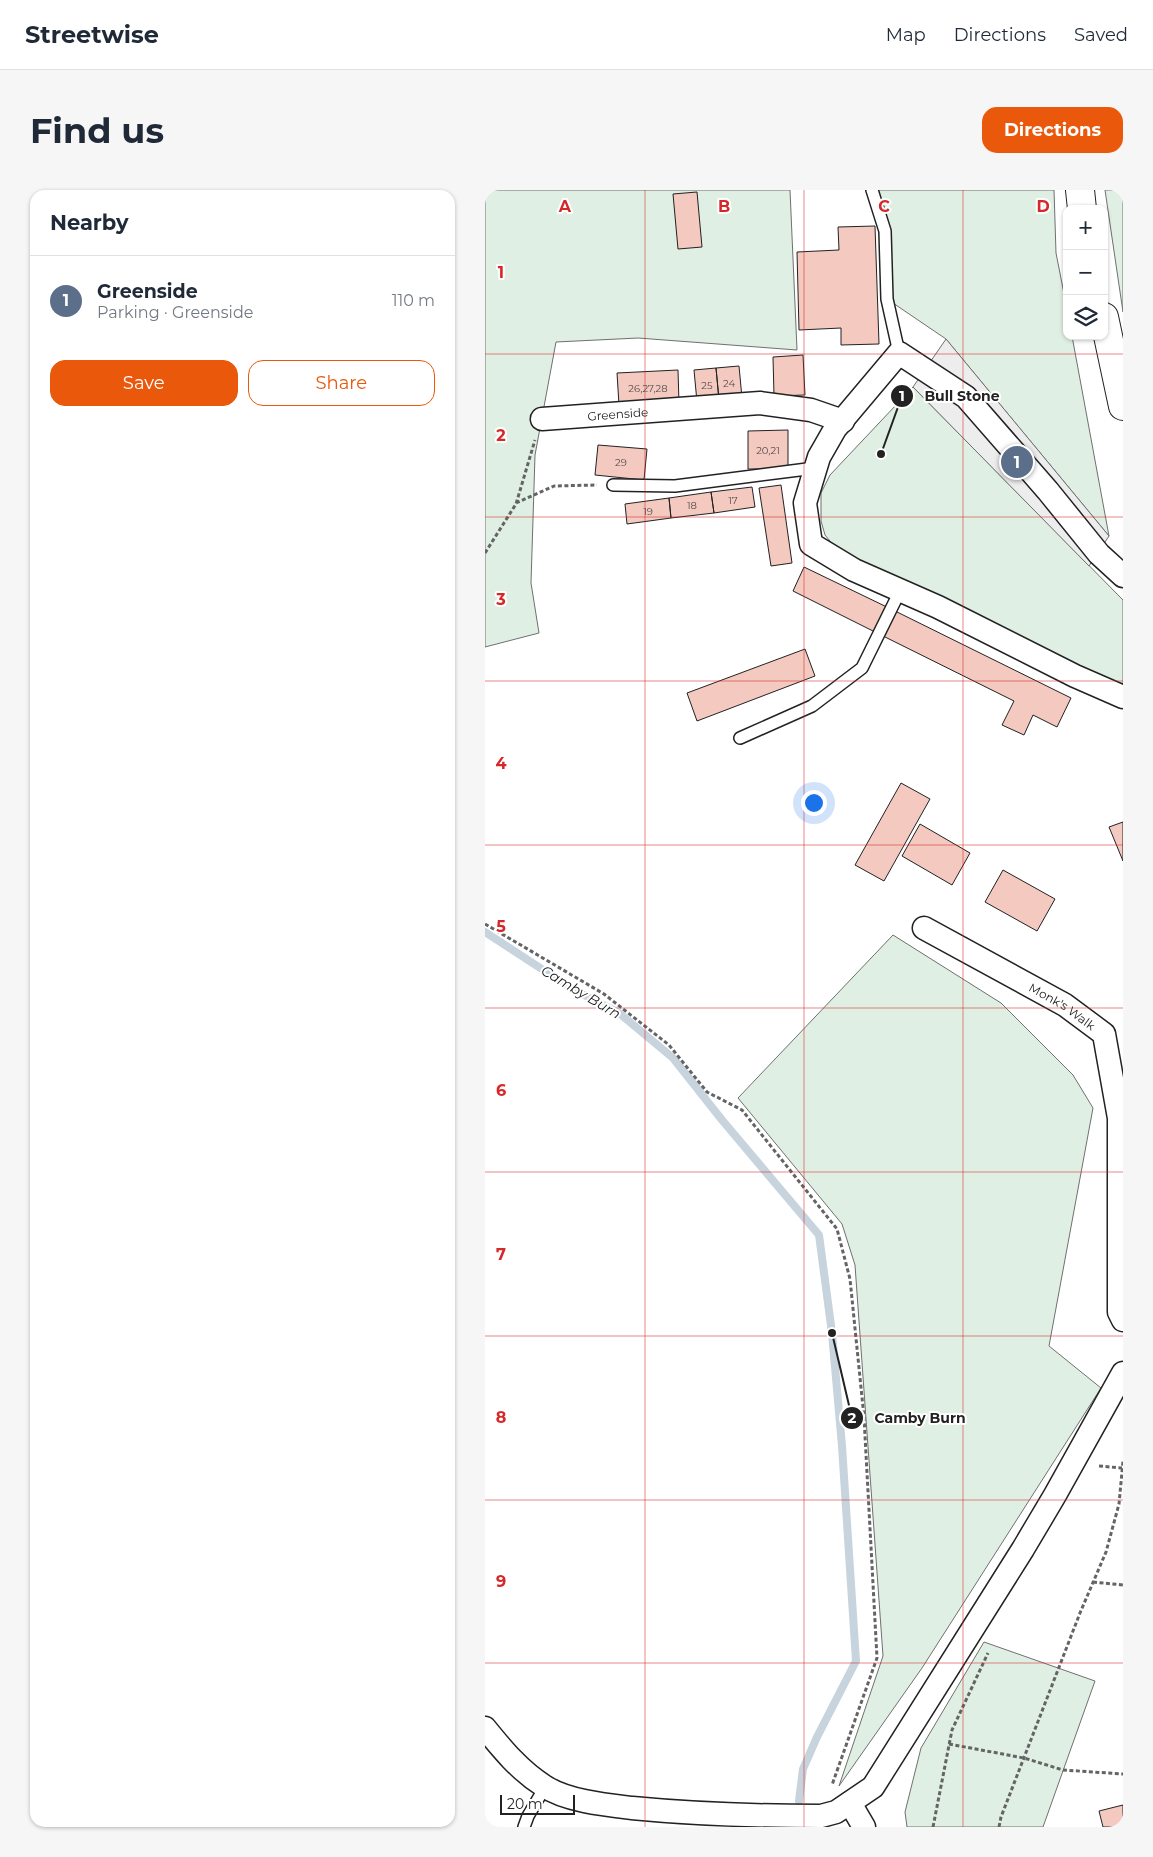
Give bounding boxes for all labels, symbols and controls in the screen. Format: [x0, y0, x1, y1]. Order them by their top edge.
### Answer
text: Streetwise [25, 20, 159, 49]
text: Map [886, 24, 926, 46]
text: Directions [954, 24, 1046, 46]
text: Saved [1074, 24, 1128, 46]
button: Directions [982, 107, 1123, 153]
text: Find us [30, 109, 164, 152]
text: A [558, 197, 572, 216]
text: B [718, 197, 730, 216]
text: C [878, 197, 890, 216]
text: D [1036, 197, 1050, 216]
map controls [1063, 205, 1108, 340]
button: + [1063, 205, 1108, 250]
text: Nearby [50, 210, 129, 235]
button: − [1063, 250, 1108, 295]
text: 1 [498, 263, 504, 282]
text: Greenside [97, 280, 198, 303]
text: 1 [63, 291, 69, 310]
text: 110 m [392, 291, 435, 310]
button: layers [1063, 295, 1108, 340]
text: Parking · Greenside [97, 303, 253, 322]
button: Save [50, 360, 238, 406]
button: Share [248, 360, 435, 406]
house number: 24 [723, 377, 735, 390]
house number: 25 [701, 379, 713, 392]
house number: 26,27,28 [628, 382, 668, 395]
callout: Bull Stone [889, 382, 1009, 411]
text: 1 [899, 386, 905, 405]
text: Bull Stone [924, 387, 1000, 405]
street label: Greenside [587, 404, 649, 423]
text: 2 [496, 426, 506, 445]
pin: 1 [1001, 443, 1033, 481]
house number: 20,21 [756, 444, 780, 457]
house number: 29 [615, 456, 627, 469]
house number: 17 [728, 494, 738, 507]
house number: 18 [687, 499, 697, 512]
house number: 19 [643, 505, 653, 518]
text: 3 [495, 590, 506, 609]
text: 4 [495, 754, 507, 773]
your location [801, 790, 827, 816]
text: 5 [496, 917, 506, 936]
water label: Camby Burn [538, 961, 624, 1023]
street label: Monk's Walk [1027, 979, 1099, 1033]
text: 6 [496, 1081, 506, 1100]
text: 7 [496, 1245, 506, 1264]
callout: Camby Burn [840, 1403, 976, 1432]
text: 8 [496, 1408, 506, 1427]
text: 2 [848, 1408, 857, 1427]
text: Camby Burn [874, 1409, 966, 1427]
text: 9 [496, 1572, 506, 1591]
scale bar [500, 1792, 575, 1815]
text: 20 m [507, 1795, 543, 1813]

